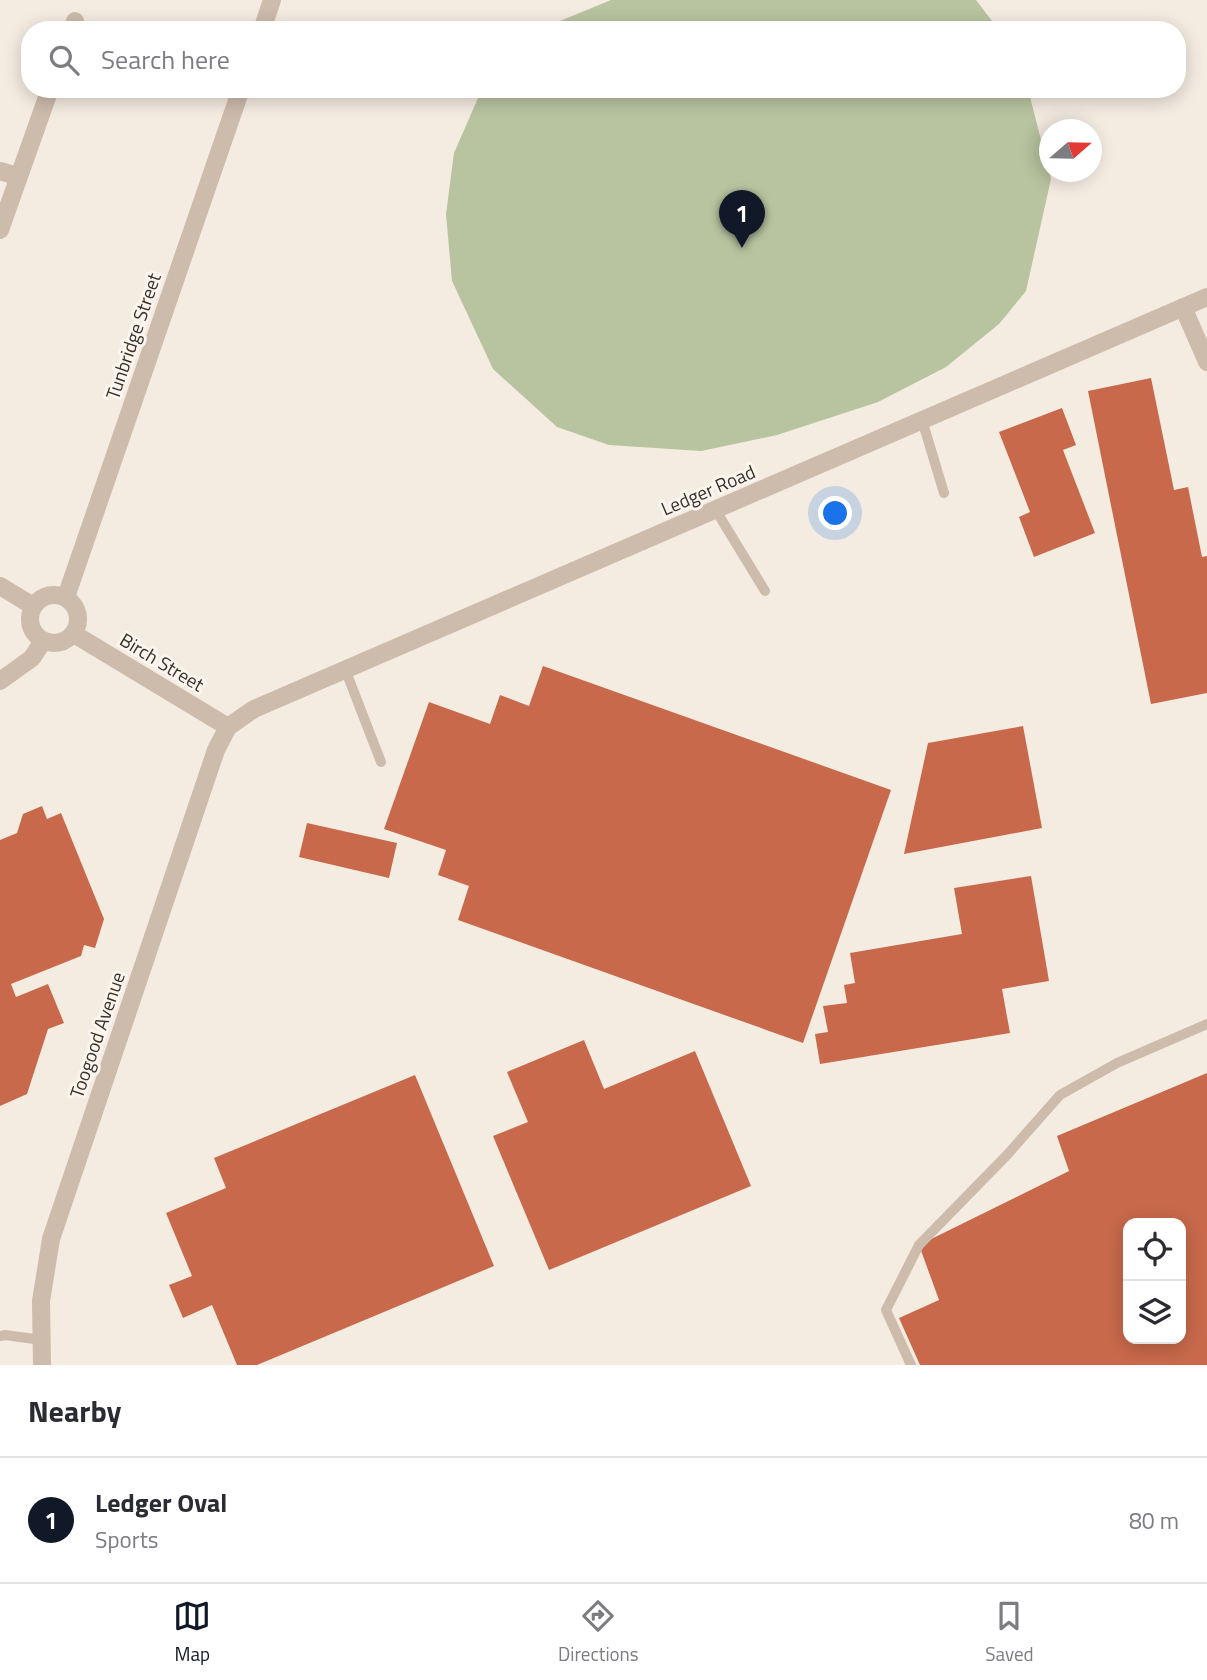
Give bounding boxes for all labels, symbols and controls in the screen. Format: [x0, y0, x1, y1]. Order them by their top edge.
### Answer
search box [21, 21, 1186, 98]
text: Search here [101, 40, 230, 79]
icon: search [45, 41, 83, 79]
north arrow [1039, 119, 1102, 182]
pin: 1 [719, 190, 765, 248]
street label: Tunbridge Street [97, 268, 168, 403]
street label: Ledger Road [656, 457, 759, 522]
your location [818, 496, 852, 530]
street label: Birch Street [115, 625, 210, 698]
street label: Toogood Avenue [61, 968, 132, 1102]
map controls [1123, 1218, 1186, 1344]
button: locate [1123, 1218, 1186, 1281]
button: layers [1123, 1281, 1186, 1344]
text: Nearby [28, 1388, 121, 1434]
text: Ledger Oval [95, 1483, 227, 1522]
text: 1 [45, 1503, 57, 1538]
text: 80 m [1129, 1503, 1179, 1538]
text: Sports [95, 1522, 158, 1557]
tab: Map [173, 1597, 211, 1668]
tab: Directions [558, 1597, 639, 1668]
tab: Saved [985, 1597, 1034, 1668]

